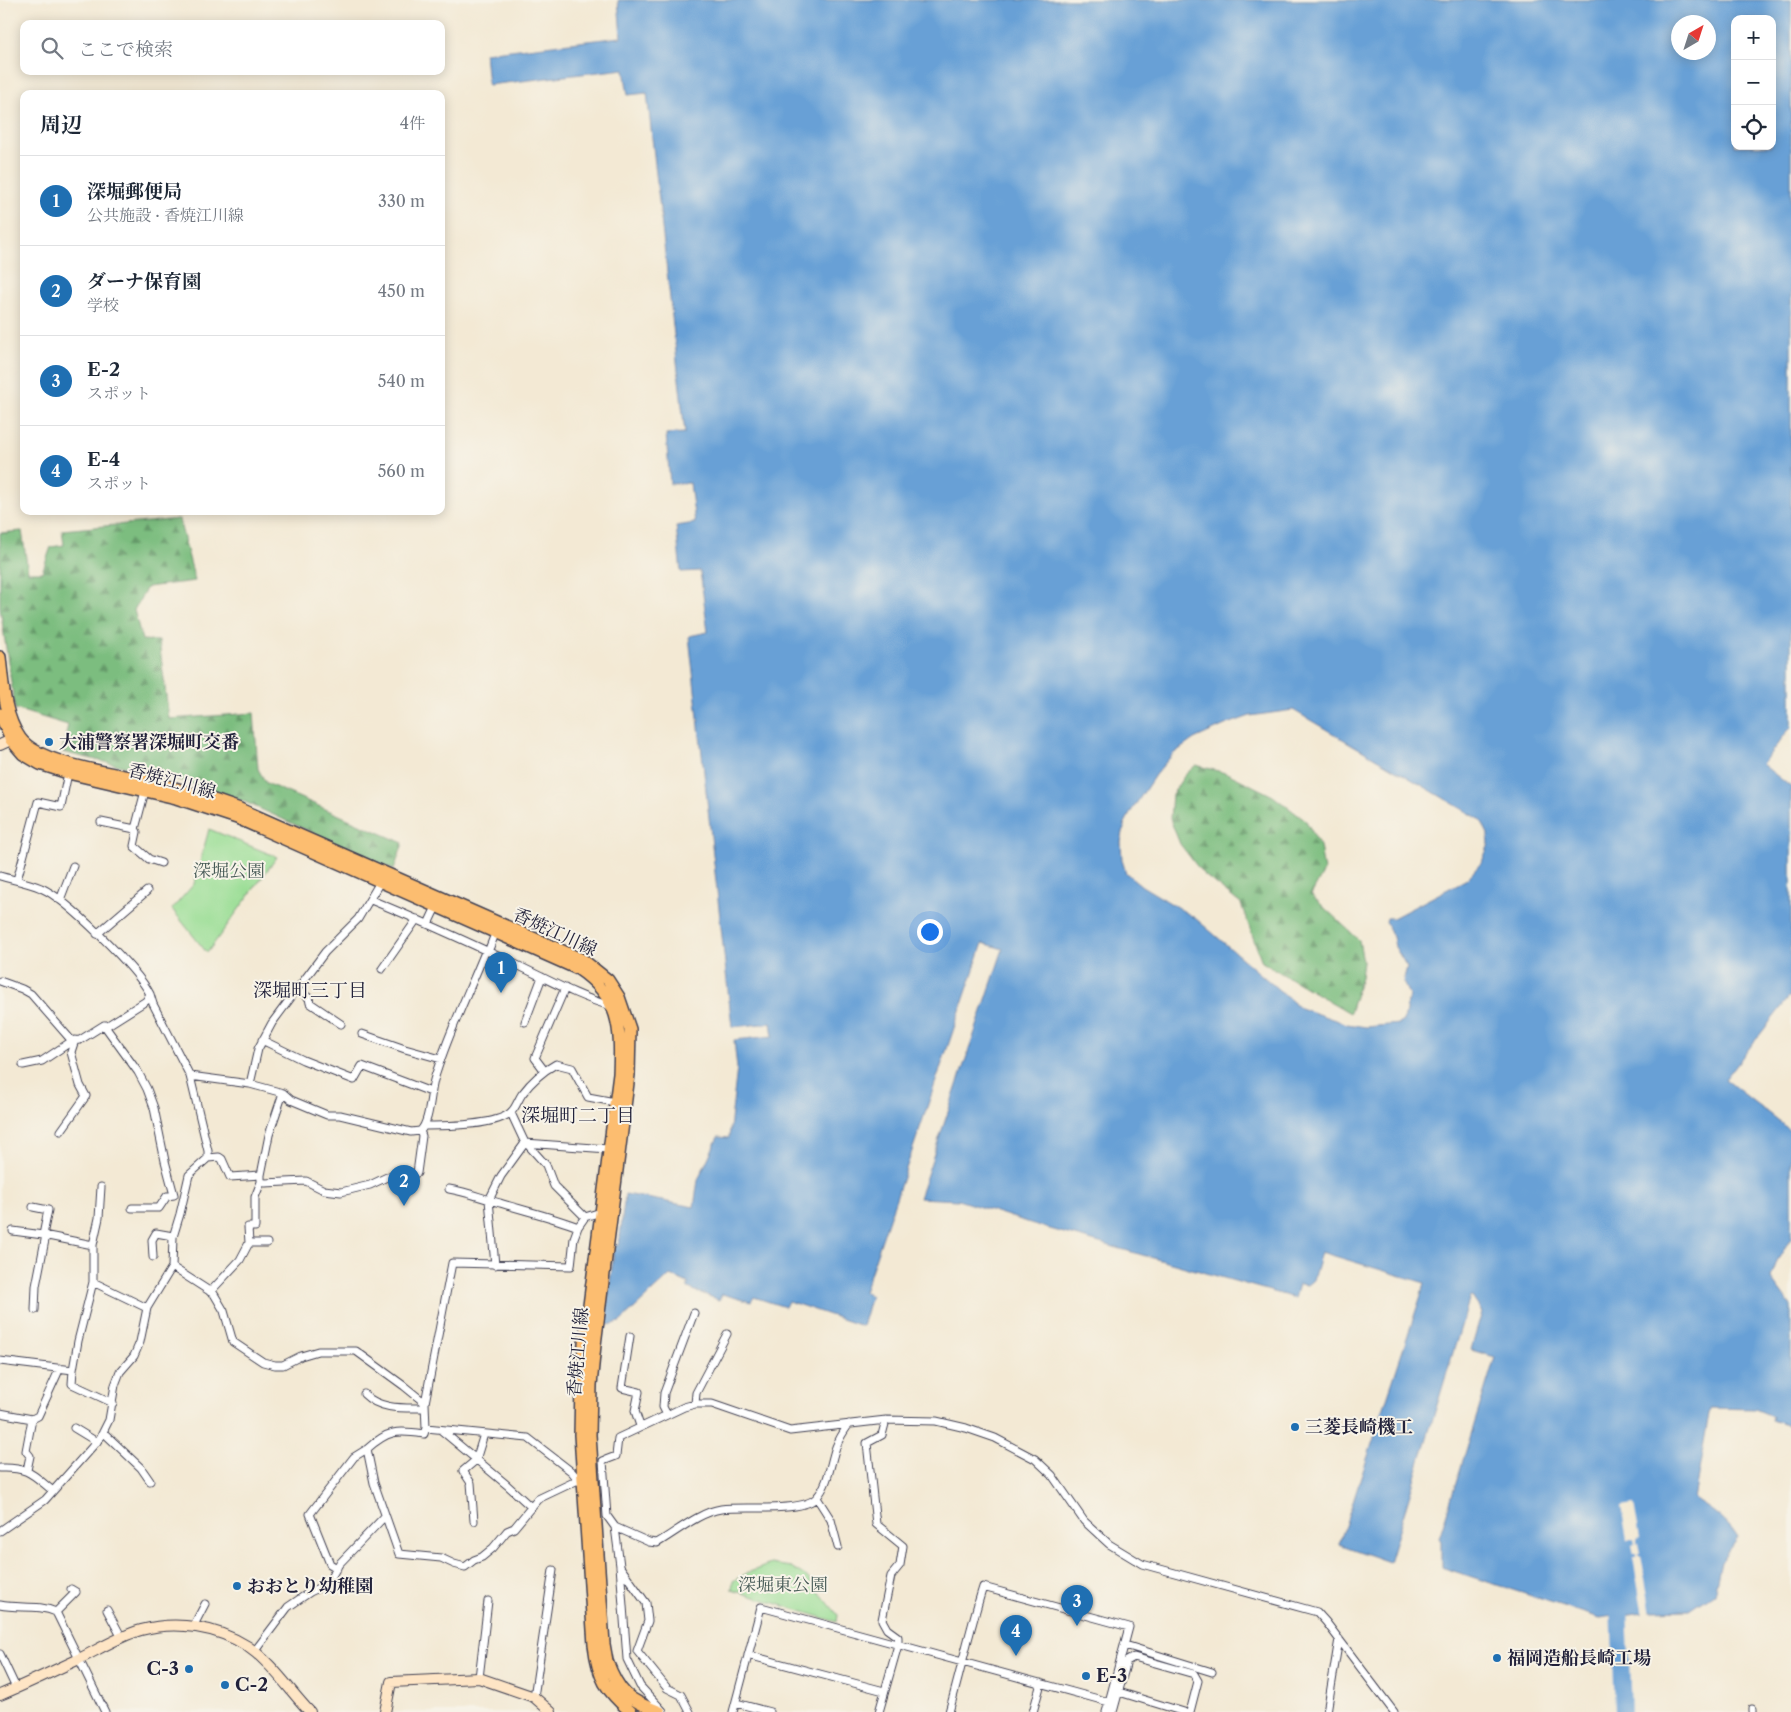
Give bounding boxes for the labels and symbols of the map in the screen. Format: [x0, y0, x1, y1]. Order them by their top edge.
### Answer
north arrow [1671, 15, 1716, 60]
place label: 大浦警察署深堀町交番 [59, 731, 239, 753]
marker: 大浦警察署深堀町交番 [43, 736, 55, 748]
street label: 香焼江川線 [126, 759, 218, 803]
park label: 深堀公園 [193, 860, 265, 882]
street label: 香焼江川線 [510, 903, 600, 961]
your location [917, 919, 943, 945]
pin: 1 [485, 952, 517, 993]
district label: 深堀町三丁目 [253, 979, 367, 1002]
district label: 深堀町二丁目 [521, 1104, 635, 1127]
pin: 2 [388, 1165, 420, 1206]
street label: 香焼江川線 [563, 1306, 593, 1398]
place label: 三菱長崎機工 [1305, 1416, 1413, 1438]
marker: 三菱長崎機工 [1289, 1421, 1301, 1433]
park label: 深堀東公園 [738, 1574, 828, 1596]
place label: おおとり幼稚園 [247, 1575, 373, 1597]
marker: おおとり幼稚園 [231, 1580, 243, 1592]
pin: 3 [1061, 1585, 1093, 1626]
pin: 4 [1000, 1615, 1032, 1656]
place label: 福岡造船長崎工場 [1507, 1647, 1651, 1669]
marker: 福岡造船長崎工場 [1491, 1652, 1503, 1664]
place label: C-3 [146, 1658, 179, 1680]
marker: C-3 [183, 1663, 195, 1675]
place label: E-3 [1096, 1665, 1127, 1687]
marker: E-3 [1080, 1670, 1092, 1682]
place label: C-2 [235, 1674, 268, 1696]
marker: C-2 [219, 1679, 231, 1691]

